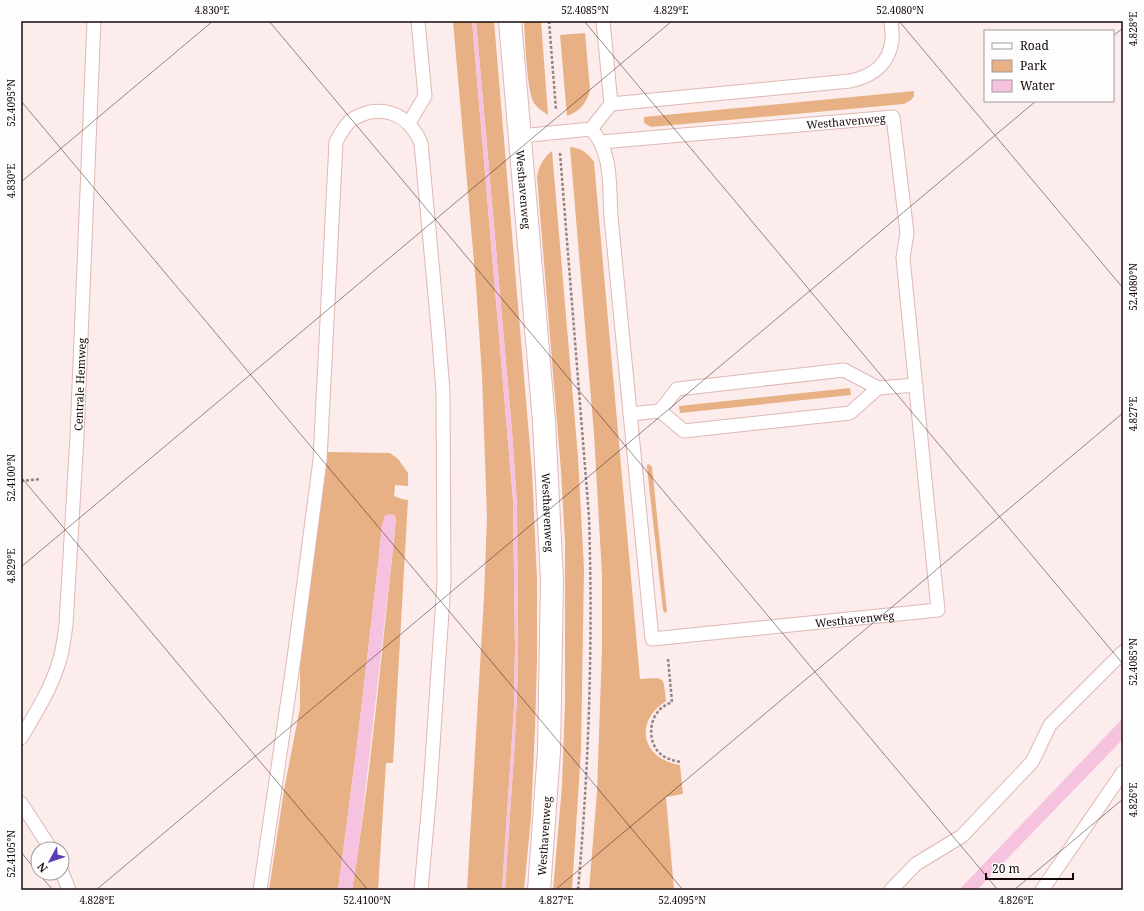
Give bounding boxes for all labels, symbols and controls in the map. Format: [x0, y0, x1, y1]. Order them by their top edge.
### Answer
text: 4.830°E [194, 3, 230, 17]
text: 52.4085°N [561, 3, 609, 17]
text: 4.829°E [653, 3, 689, 17]
text: 52.4080°N [876, 3, 924, 17]
text: 4.828°E [1126, 11, 1140, 47]
legend [984, 30, 1114, 102]
text: Road [1020, 37, 1050, 54]
text: Park [1020, 57, 1048, 74]
text: Water [1020, 77, 1055, 94]
text: 52.4095°N [4, 79, 18, 127]
street label: Westhavenweg [806, 110, 886, 132]
street label: Westhavenweg [513, 149, 535, 230]
text: 4.830°E [4, 163, 18, 199]
text: 52.4080°N [1126, 263, 1140, 311]
street label: Centrale Hemweg [70, 337, 89, 431]
text: 4.827°E [1126, 396, 1140, 432]
text: 52.4100°N [4, 454, 18, 502]
street label: Westhavenweg [539, 472, 558, 553]
text: 4.829°E [4, 548, 18, 584]
street label: Westhavenweg [814, 607, 895, 630]
text: 52.4085°N [1126, 638, 1140, 686]
text: 4.826°E [1126, 782, 1140, 818]
street label: Westhavenweg [534, 796, 554, 876]
text: 52.4105°N [4, 830, 18, 878]
north arrow [30, 841, 70, 881]
scale bar [986, 855, 1073, 881]
text: N [33, 859, 50, 876]
text: 20 m [992, 860, 1020, 877]
text: 4.828°E [79, 893, 115, 907]
text: 52.4100°N [343, 893, 391, 907]
text: 4.827°E [538, 893, 574, 907]
text: 52.4095°N [658, 893, 706, 907]
text: 4.826°E [998, 893, 1034, 907]

